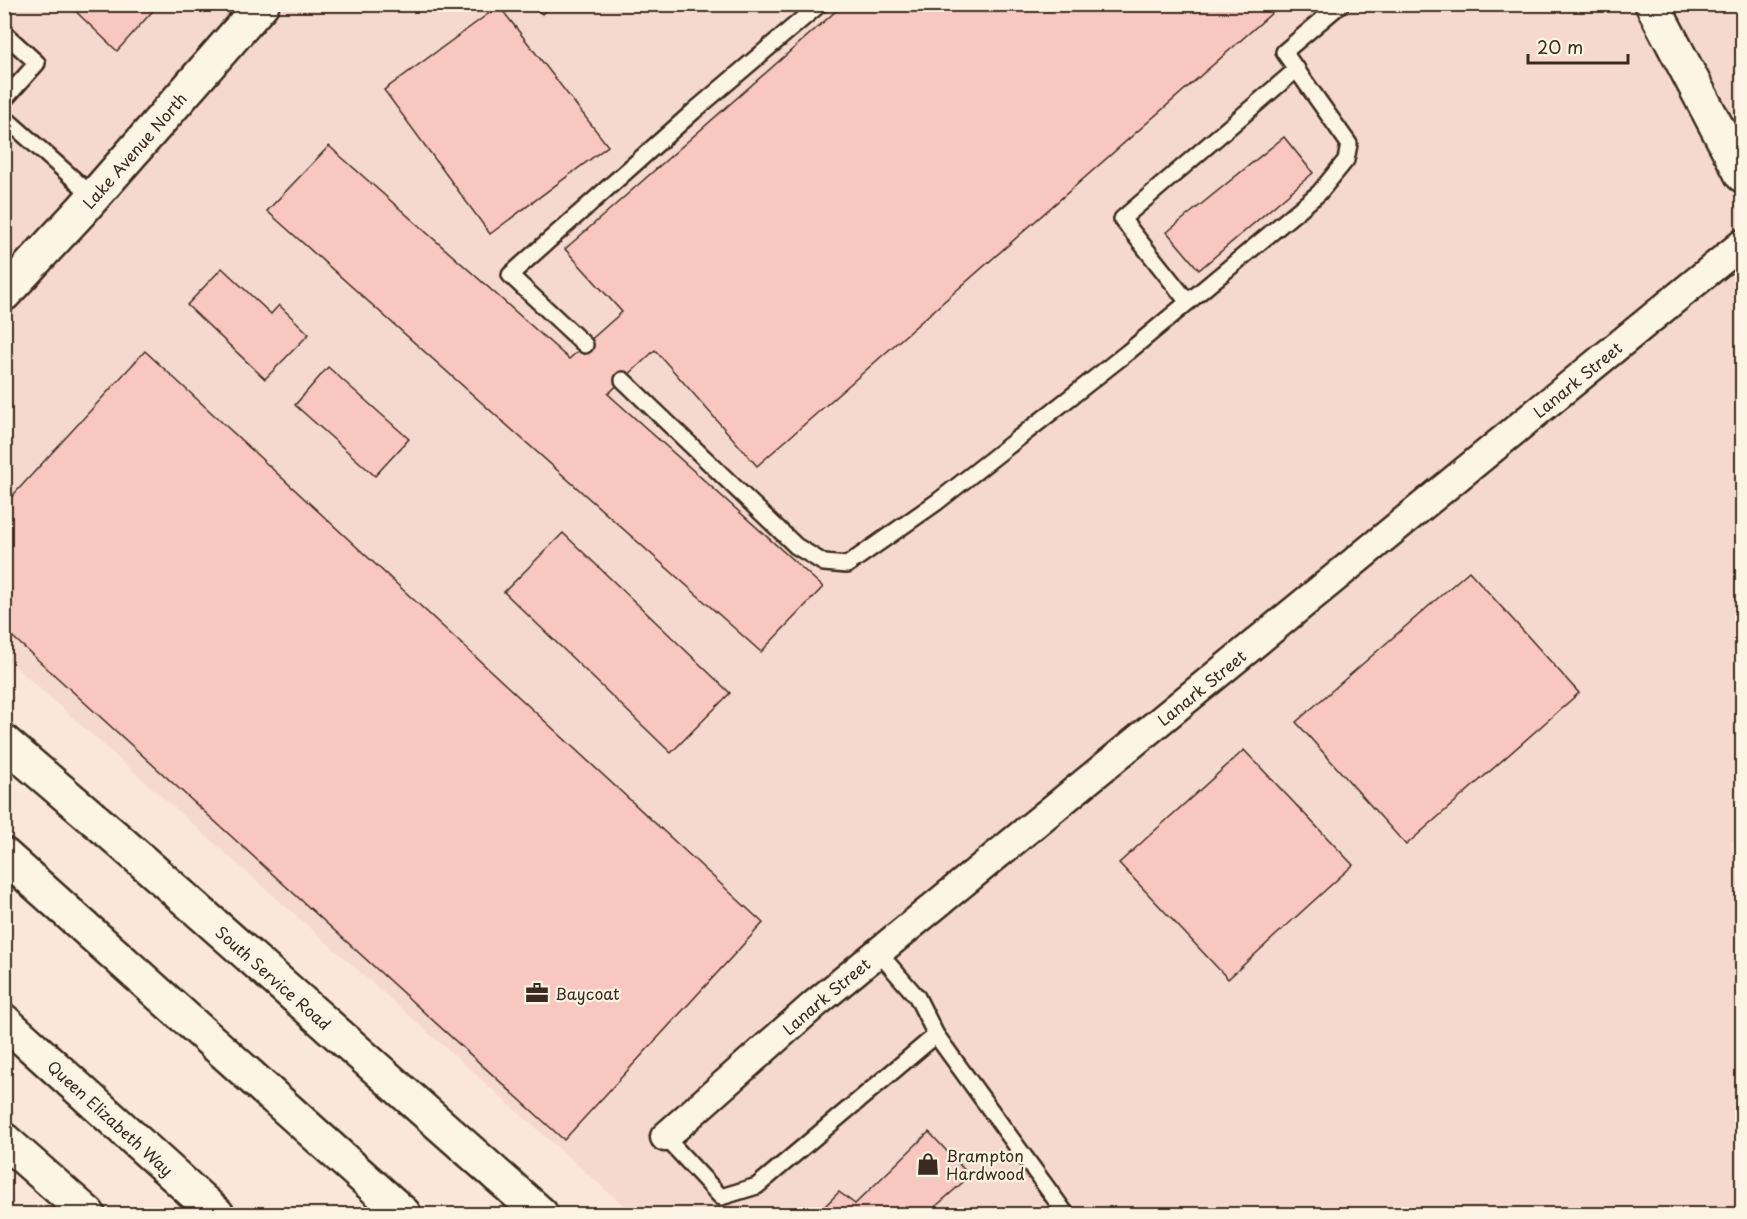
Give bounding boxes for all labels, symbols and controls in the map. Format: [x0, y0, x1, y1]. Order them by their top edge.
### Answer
scale bar [1528, 27, 1628, 65]
text: 20 m [1537, 33, 1583, 60]
street label: Lake Avenue North [77, 87, 192, 214]
street label: Lanark Street [1528, 335, 1627, 423]
street label: Lanark Street [1152, 643, 1251, 731]
street label: South Service Road [211, 920, 337, 1035]
street label: Lanark Street [777, 951, 875, 1040]
office icon: Baycoat [524, 980, 550, 1006]
place label: Baycoat [555, 981, 620, 1005]
street label: Queen Elizabeth Way [42, 1054, 179, 1181]
place label: Brampton Hardwood [946, 1143, 1025, 1185]
shop icon: Brampton Hardwood [915, 1151, 941, 1177]

